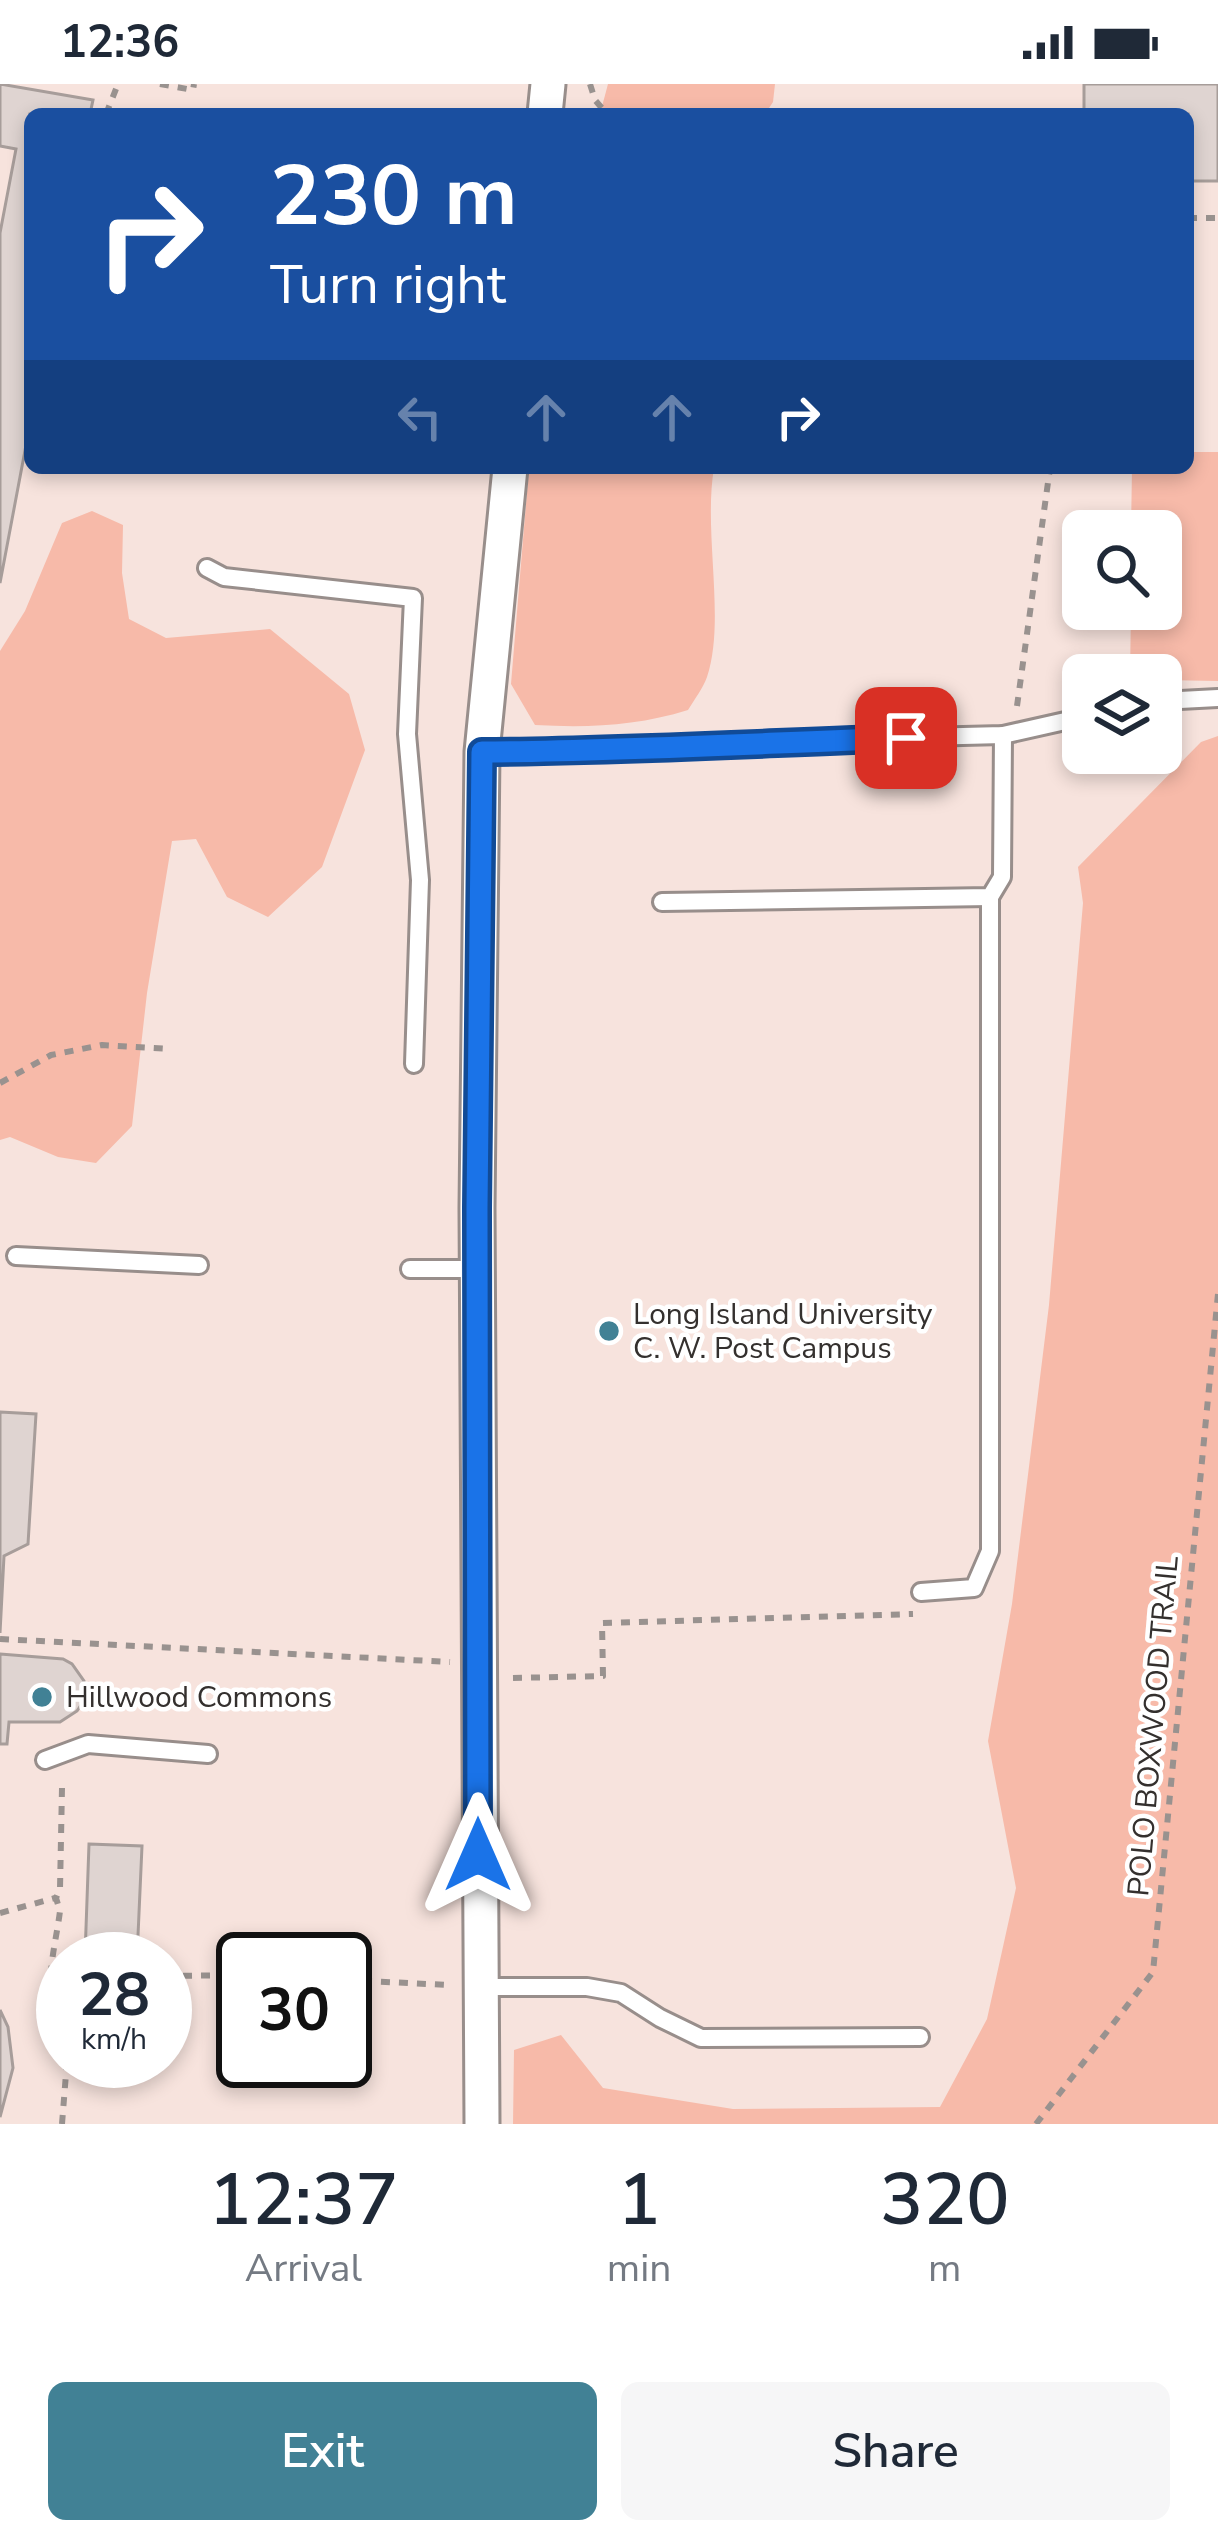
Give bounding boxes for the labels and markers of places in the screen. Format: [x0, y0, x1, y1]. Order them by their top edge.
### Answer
pin [855, 687, 957, 789]
place label: Long Island University C. W. Post Campus [633, 1294, 933, 1369]
marker: Long Island University C. W. Post Campus [596, 1318, 622, 1344]
place label: Hillwood Commons [66, 1677, 332, 1718]
marker: Hillwood Commons [29, 1684, 55, 1710]

